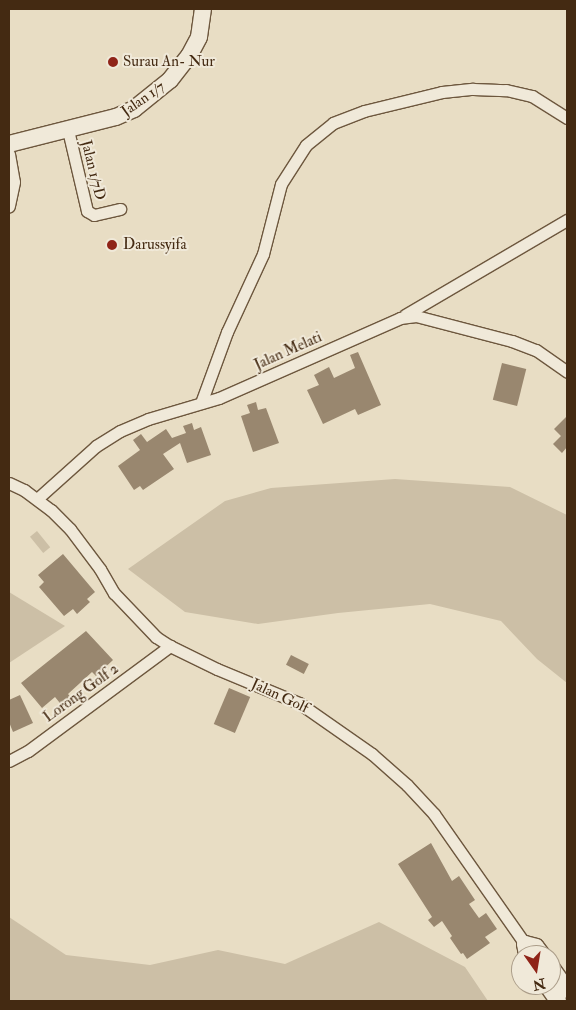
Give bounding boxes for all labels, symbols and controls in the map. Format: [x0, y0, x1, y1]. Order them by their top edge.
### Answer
place label: Surau An- Nur [123, 53, 215, 71]
marker: Surau An- Nur [107, 56, 119, 68]
street label: Jalan 1/7 [118, 78, 168, 120]
street label: Jalan 1/7D [77, 138, 109, 202]
place label: Darussyifa [123, 236, 187, 254]
marker: Darussyifa [105, 238, 119, 252]
street label: Jalan Melati [251, 328, 325, 374]
street label: Lorong Golf 2 [40, 660, 122, 726]
street label: Jalan Golf [248, 675, 312, 717]
north arrow [511, 945, 561, 995]
text: N [531, 974, 547, 994]

